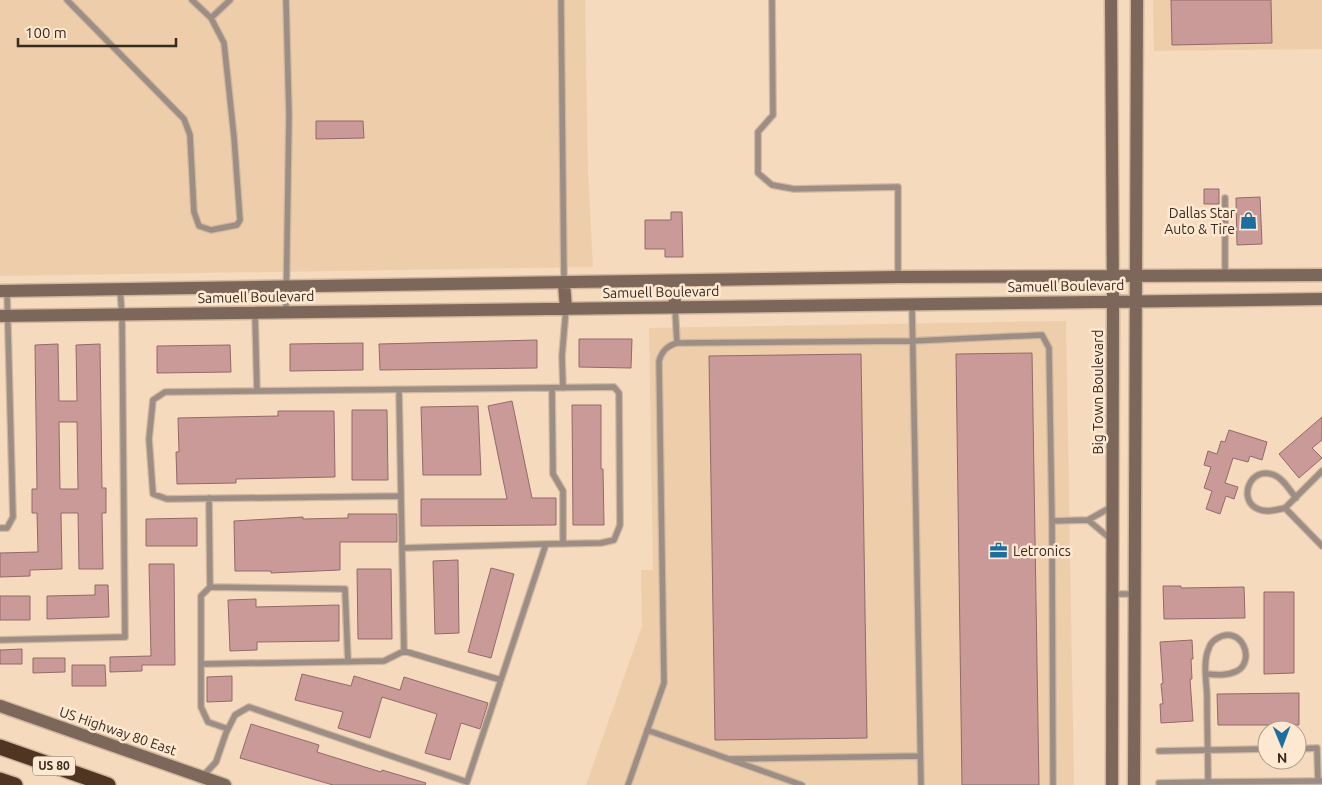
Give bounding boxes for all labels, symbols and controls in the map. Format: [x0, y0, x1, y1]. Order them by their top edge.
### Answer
scale bar [18, 15, 175, 47]
text: 100 m [25, 24, 67, 41]
place label: Dallas Star Auto & Tire [1164, 205, 1236, 237]
shop icon: Dallas Star Auto & Tire [1239, 211, 1259, 231]
street label: Samuell Boulevard [1007, 277, 1125, 295]
street label: Samuell Boulevard [602, 283, 720, 301]
street label: Samuell Boulevard [197, 288, 315, 306]
street label: Big Town Boulevard [1090, 330, 1106, 454]
office icon: Letronics [989, 541, 1009, 561]
place label: Letronics [1013, 543, 1071, 559]
street label: US Highway 80 East [57, 703, 179, 759]
north arrow [1257, 720, 1307, 770]
text: N [1277, 750, 1288, 766]
road number: US 80 [33, 756, 75, 776]

